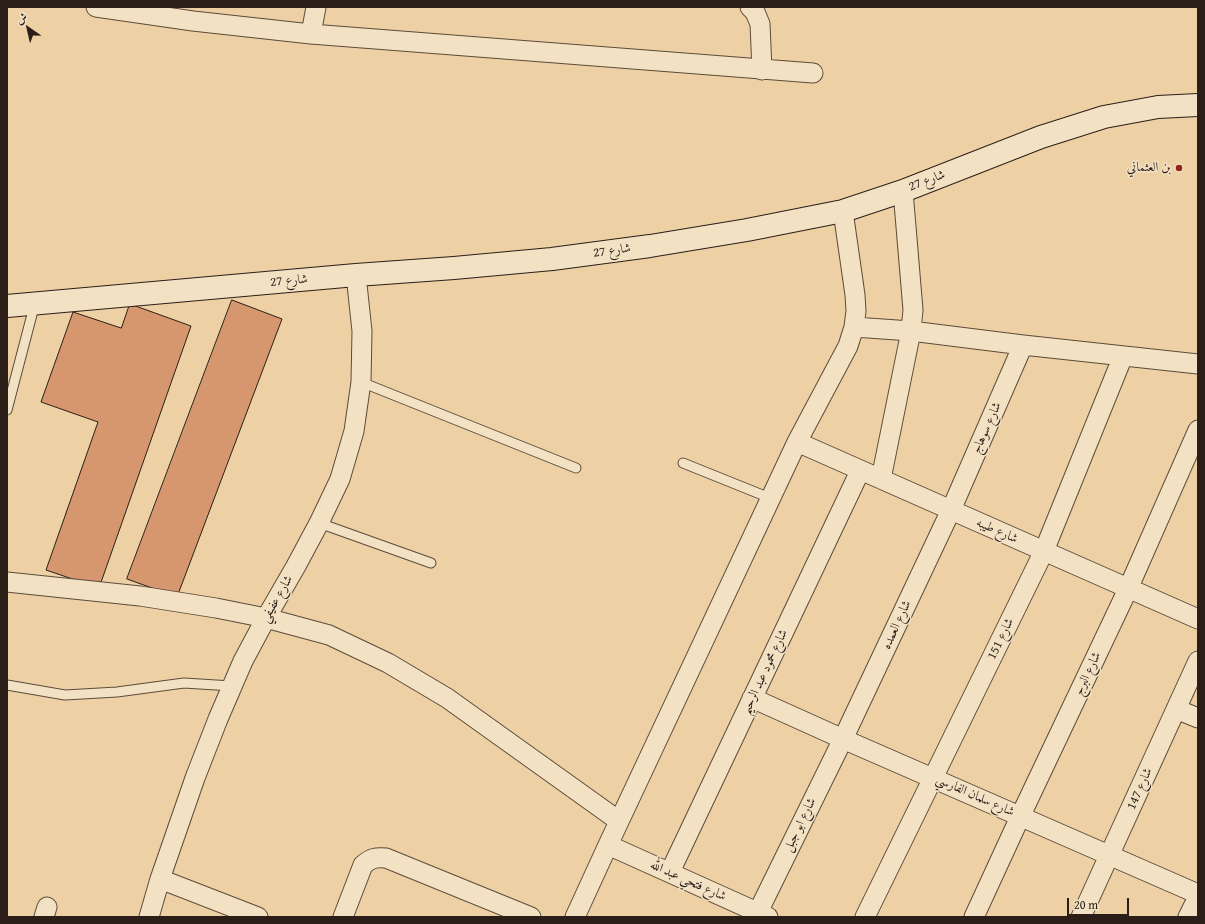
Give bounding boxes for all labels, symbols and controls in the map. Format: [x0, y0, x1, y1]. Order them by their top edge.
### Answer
north arrow [8, 8, 48, 48]
text: ش [12, 8, 30, 28]
place label: بن العثماني [1127, 160, 1171, 176]
marker: بن العثماني [1174, 163, 1184, 173]
street label: شارع 27 [906, 167, 948, 195]
street label: شارع 27 [592, 241, 632, 261]
street label: شارع 27 [269, 272, 309, 290]
street label: شارع سوهاج [969, 400, 1005, 456]
street label: شارع طيبه [974, 515, 1020, 547]
street label: شارع عفيفي [257, 573, 297, 625]
street label: شارع العمده [879, 598, 915, 652]
street label: شارع 151 [984, 616, 1018, 662]
street label: شارع محمود عبد الرحيم [739, 627, 791, 717]
street label: شارع البرج [1071, 650, 1105, 698]
street label: شارع 147 [1124, 766, 1156, 812]
street label: شارع سلمان الفارسي [933, 772, 1017, 820]
street label: شارع ابو جبل [780, 795, 820, 855]
street label: شارع فتحي عبد الله [648, 857, 728, 905]
scale bar [1069, 890, 1131, 916]
text: 20 m [1074, 896, 1098, 913]

